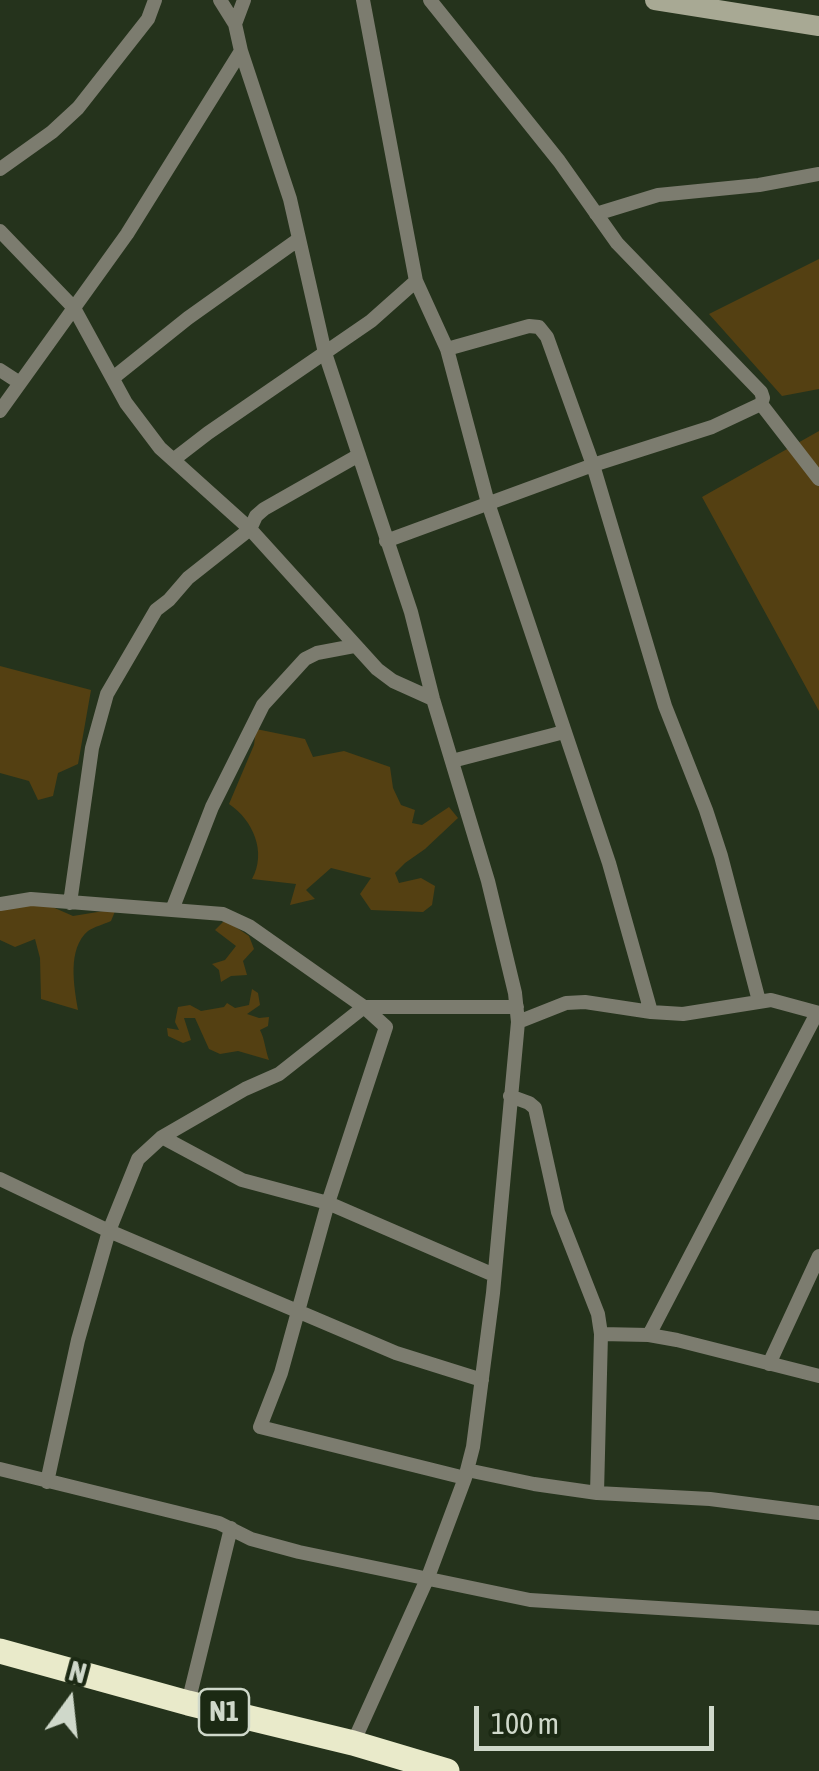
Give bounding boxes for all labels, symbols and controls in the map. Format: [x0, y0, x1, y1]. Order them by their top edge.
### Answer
north arrow [20, 1651, 120, 1751]
text: N [66, 1654, 90, 1690]
scale bar [479, 1686, 719, 1748]
road number: N1 [199, 1689, 249, 1735]
text: 100 m [491, 1706, 559, 1740]

